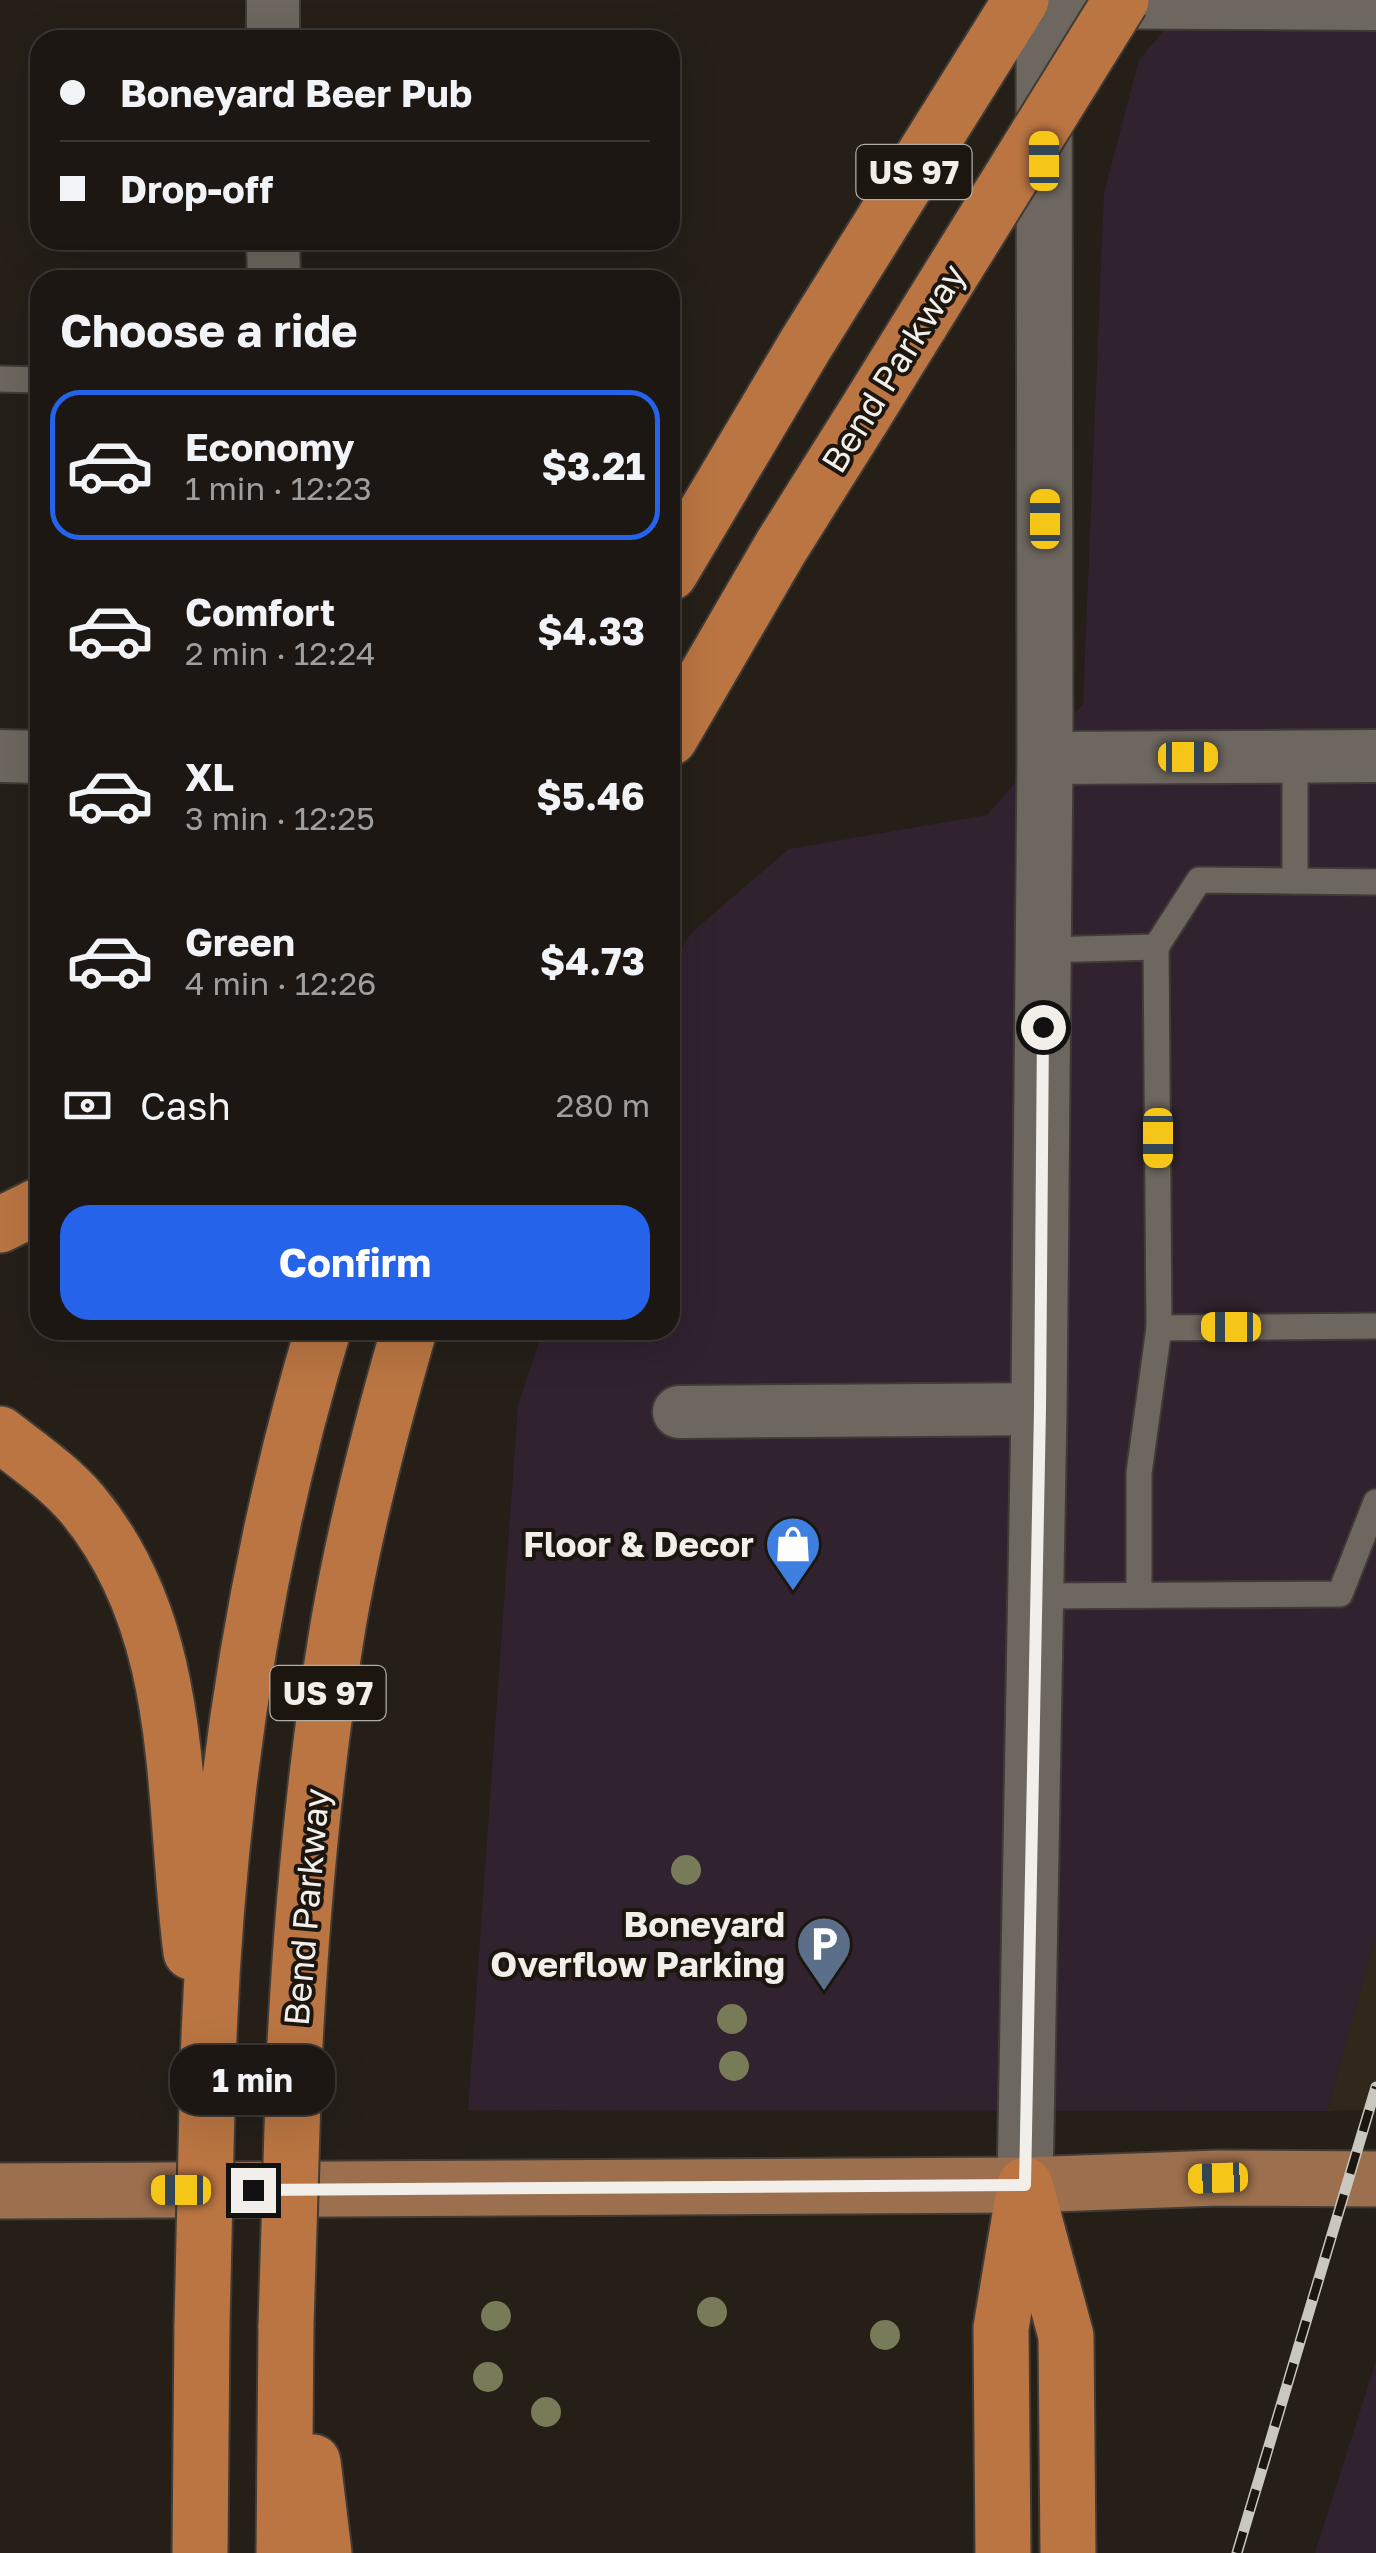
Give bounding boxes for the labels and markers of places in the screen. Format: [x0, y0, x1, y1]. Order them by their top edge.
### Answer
shop icon: Floor & Decor [763, 1514, 823, 1593]
place label: Floor & Decor [523, 1523, 754, 1565]
place label: Boneyard Overflow Parking [490, 1903, 785, 1985]
parking icon: Boneyard Overflow Parking [794, 1914, 854, 1993]

